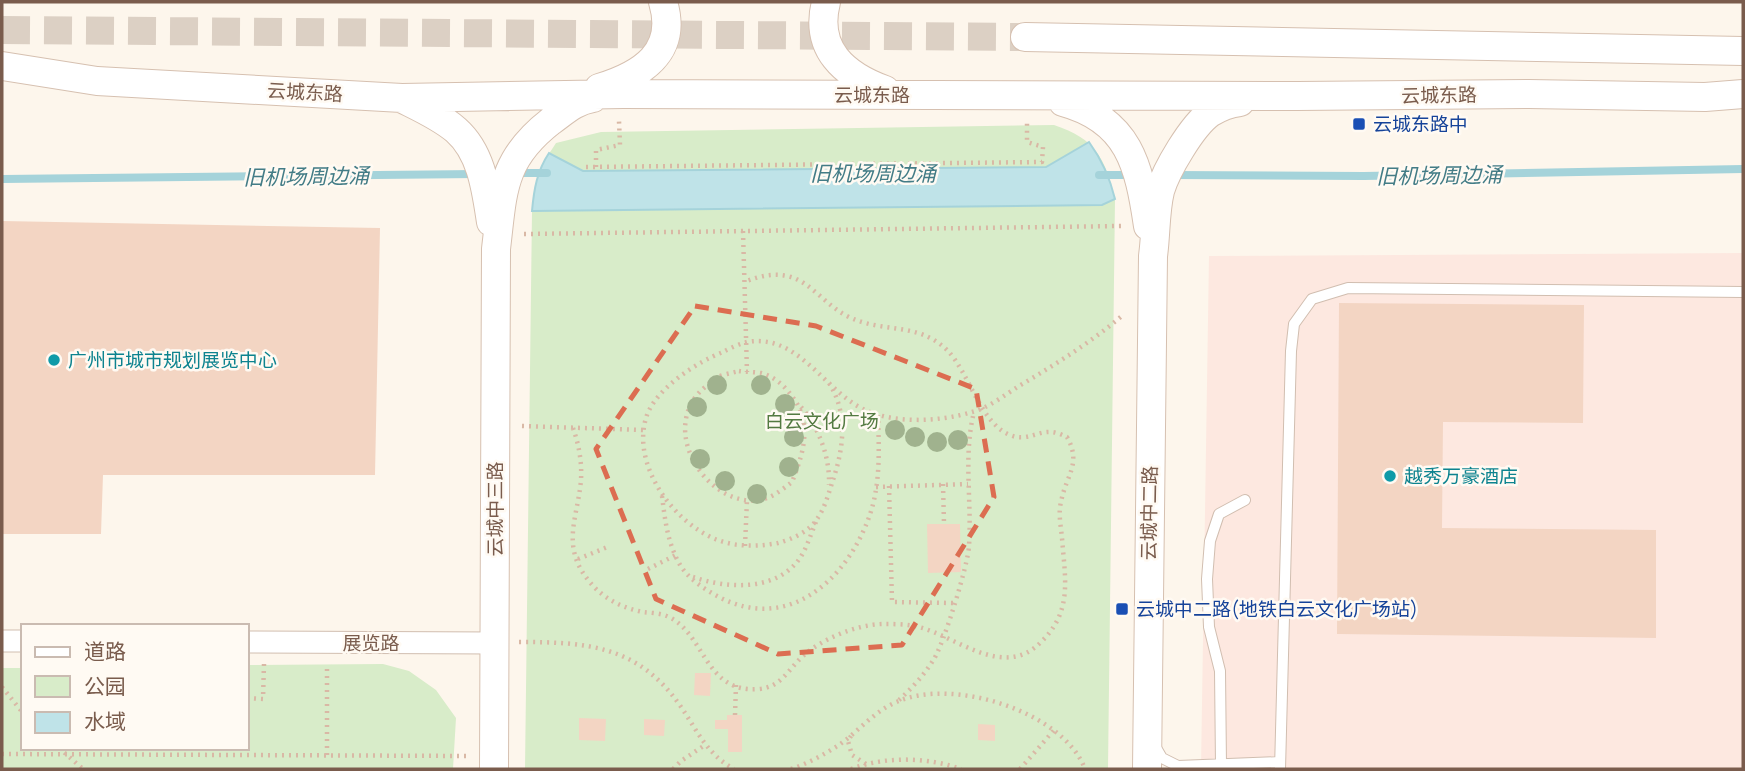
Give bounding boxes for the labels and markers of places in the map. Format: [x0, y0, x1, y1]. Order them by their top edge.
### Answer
place label: 云城东路中 [1373, 111, 1468, 137]
marker: 云城东路中 [1351, 116, 1367, 132]
place label: 广州市城市规划展览中心 [68, 347, 277, 373]
marker: 广州市城市规划展览中心 [46, 352, 62, 368]
place label: 越秀万豪酒店 [1404, 463, 1518, 489]
marker: 越秀万豪酒店 [1382, 468, 1398, 484]
place label: 云城中二路(地铁白云文化广场站) [1136, 596, 1418, 622]
marker: 云城中二路(地铁白云文化广场站) [1114, 601, 1130, 617]

